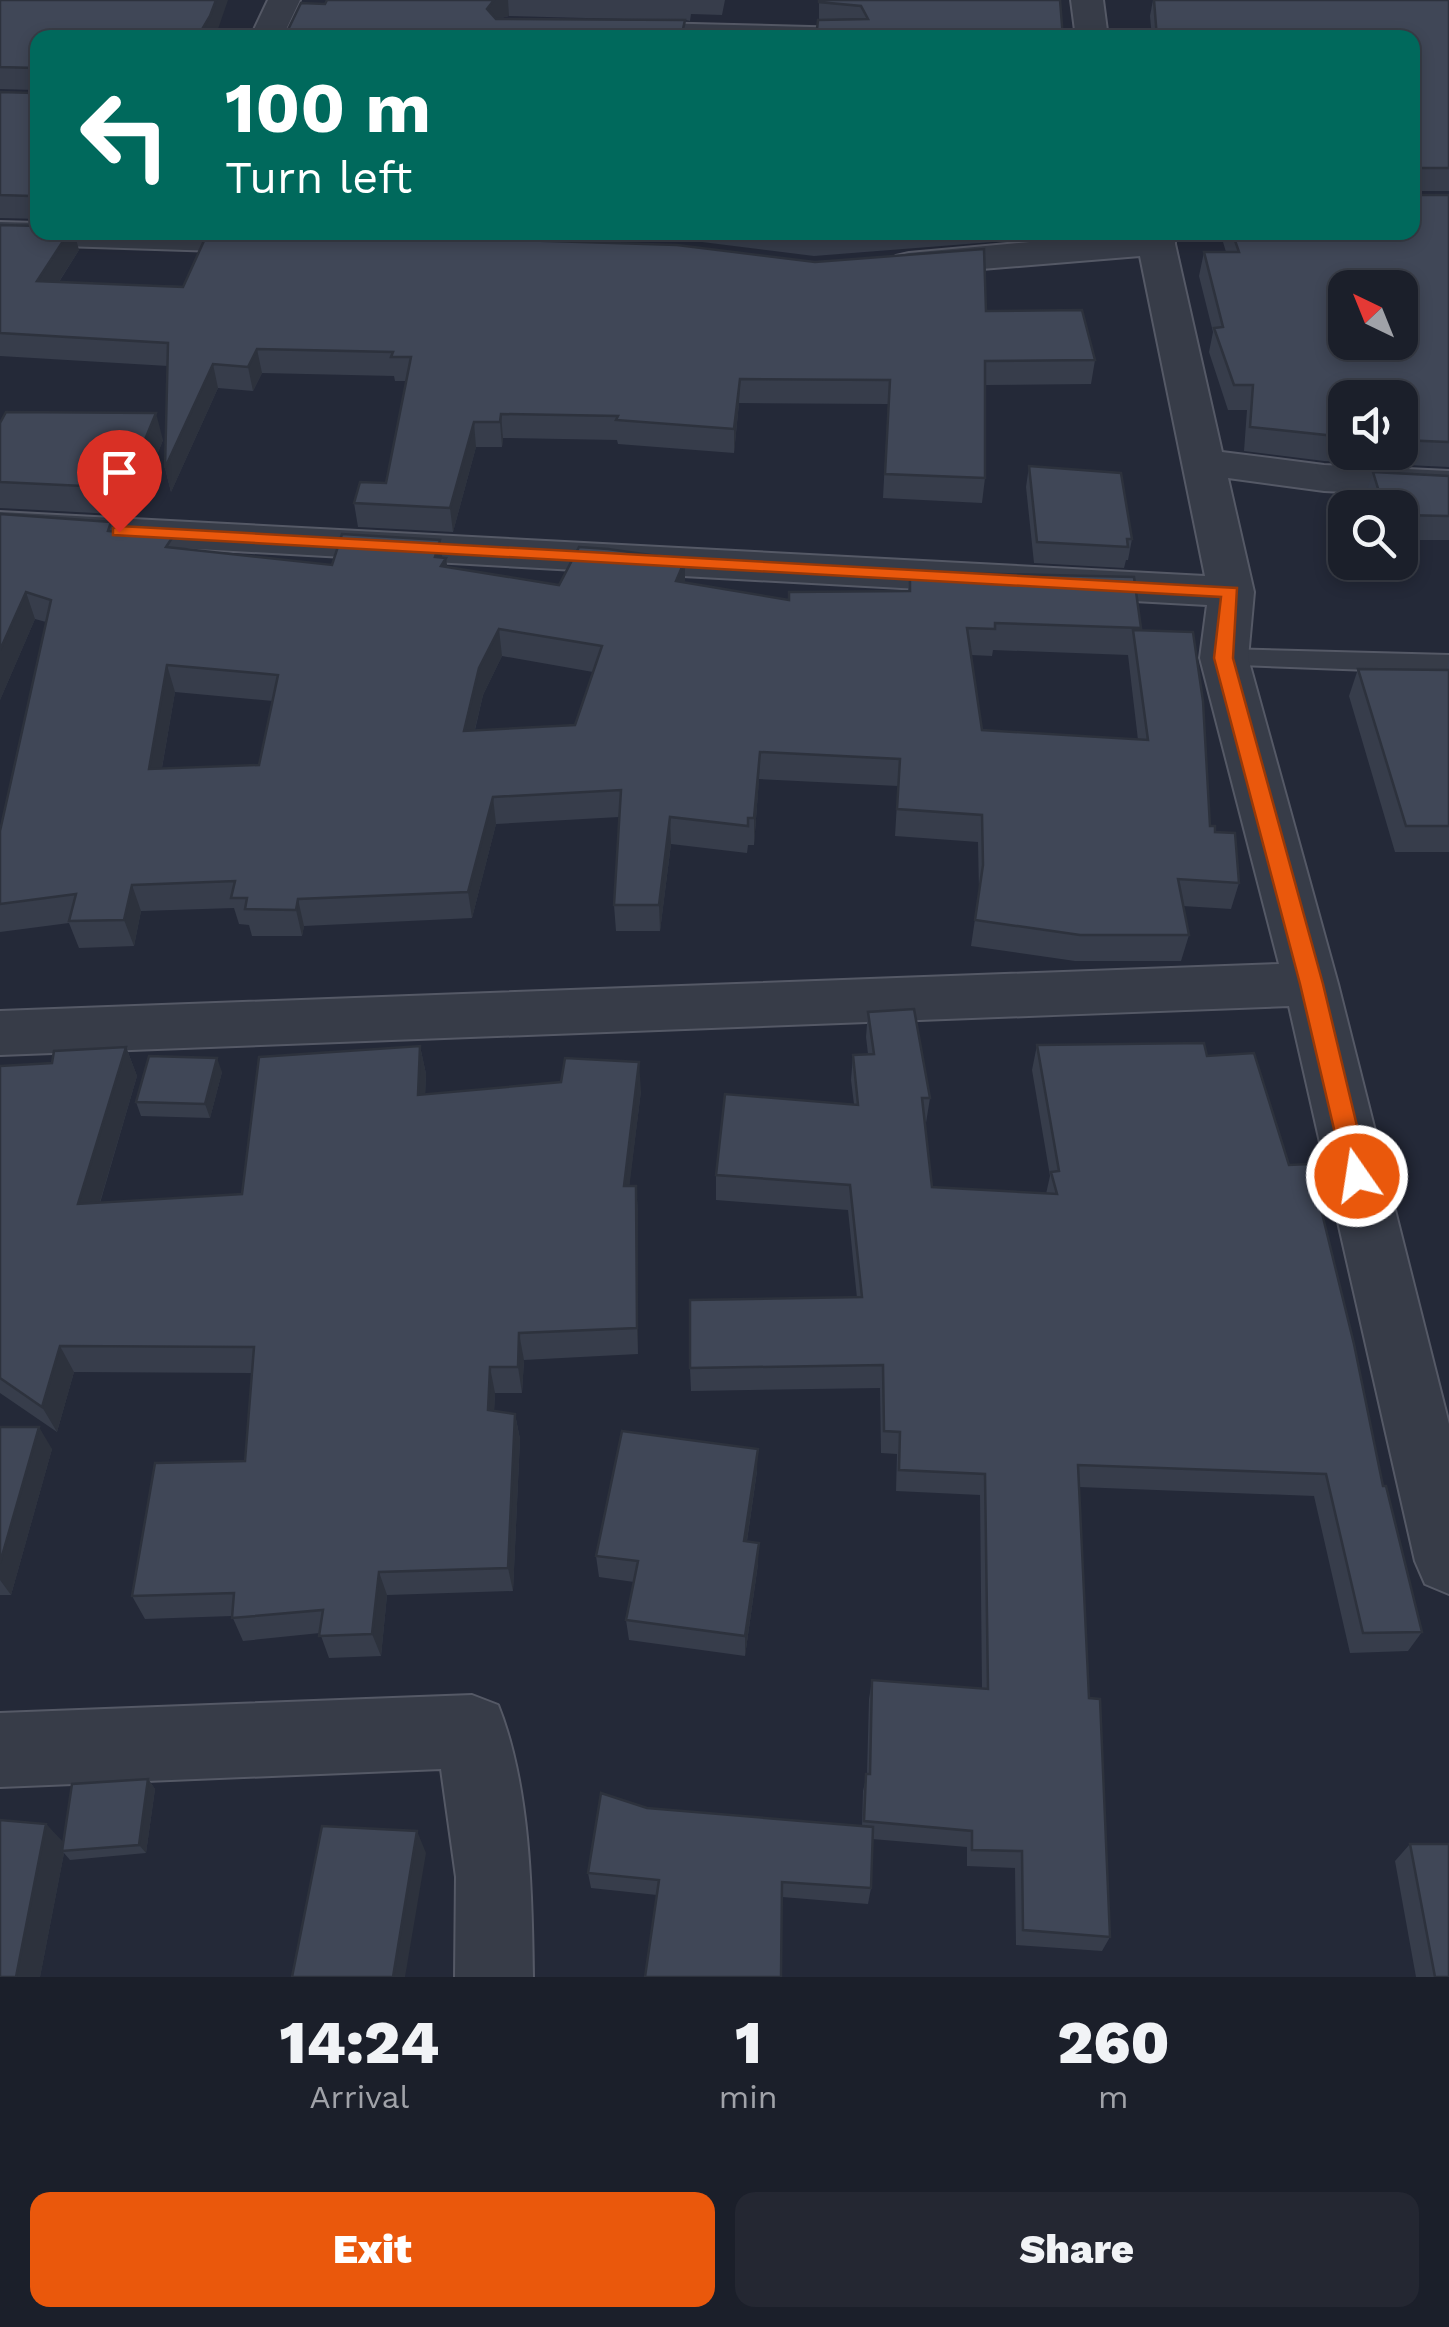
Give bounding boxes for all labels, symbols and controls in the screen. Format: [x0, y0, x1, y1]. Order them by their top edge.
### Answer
text: 100 m [225, 67, 431, 149]
icon: left [60, 70, 190, 200]
text: Turn left [225, 151, 412, 204]
north arrow [1328, 270, 1418, 360]
map controls [1328, 270, 1418, 580]
button: sound [1328, 380, 1418, 470]
pin [77, 430, 162, 533]
icon: arrive [92, 445, 147, 500]
button: search [1328, 490, 1418, 580]
position arrow [1305, 1124, 1409, 1228]
text: 14:24 [280, 2007, 439, 2078]
text: 1 [735, 2007, 762, 2078]
text: 260 [1057, 2007, 1169, 2078]
text: Arrival [309, 2078, 409, 2116]
text: min [719, 2078, 778, 2116]
text: m [1098, 2078, 1129, 2116]
button: Exit [30, 2192, 715, 2307]
button: Share [735, 2192, 1419, 2307]

